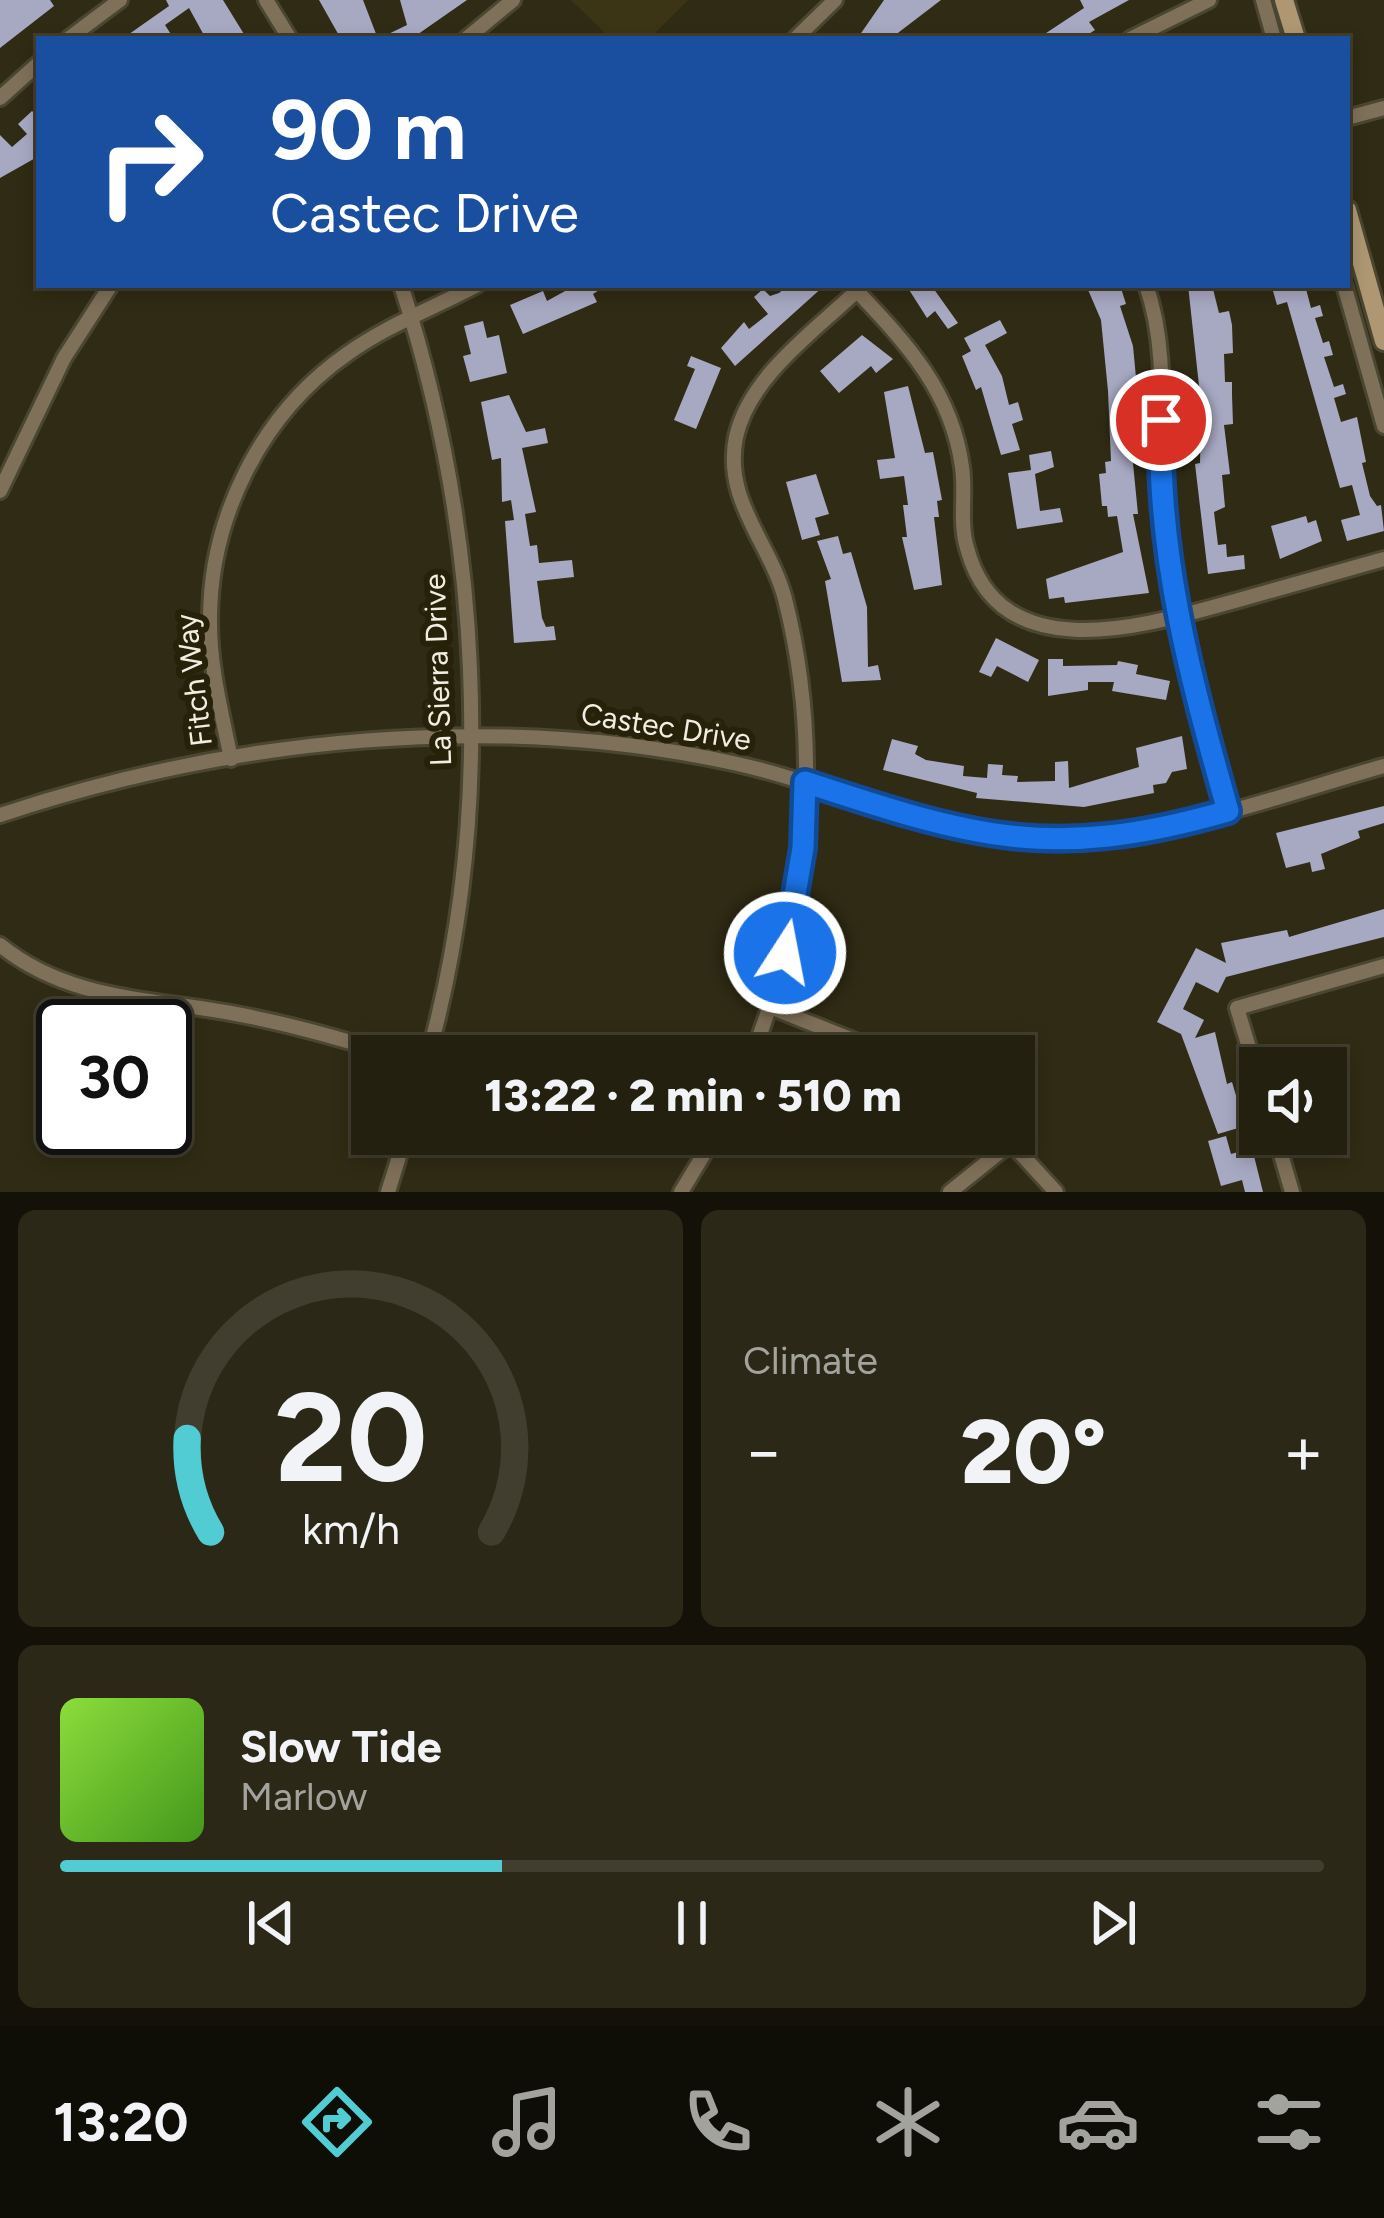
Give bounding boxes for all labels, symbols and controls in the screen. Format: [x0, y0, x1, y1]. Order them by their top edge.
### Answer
text: 90 m [270, 79, 466, 180]
icon: right [72, 84, 228, 240]
text: Castec Drive [270, 181, 579, 246]
pin [1110, 369, 1212, 471]
icon: arrive [1128, 387, 1194, 453]
street label: La Sierra Drive [416, 573, 459, 767]
street label: Fitch Way [167, 611, 220, 748]
street label: Castec Drive [578, 695, 754, 758]
position arrow [722, 890, 848, 1016]
speed limit sign: 30 [36, 999, 192, 1155]
map controls [1239, 1047, 1347, 1155]
button: sound [1239, 1047, 1347, 1155]
text: 13:22 · 2 min · 510 m [484, 1068, 902, 1122]
text: Climate [743, 1337, 878, 1384]
text: 20 [274, 1362, 427, 1512]
text: 20° [960, 1397, 1107, 1506]
text: − [743, 1411, 784, 1491]
text: + [1283, 1411, 1324, 1491]
text: km/h [302, 1502, 399, 1554]
text: Slow Tide [240, 1719, 442, 1773]
text: Marlow [240, 1773, 367, 1820]
icon: previous [238, 1890, 304, 1956]
icon: pause [659, 1890, 725, 1956]
icon: next [1080, 1890, 1146, 1956]
icon: directions [295, 2080, 379, 2164]
icon: music [485, 2080, 569, 2164]
icon: phone [676, 2080, 760, 2164]
icon: climate [866, 2080, 950, 2164]
icon: car [1056, 2080, 1140, 2164]
icon: filters [1247, 2080, 1331, 2164]
text: 13:20 [53, 2090, 189, 2155]

